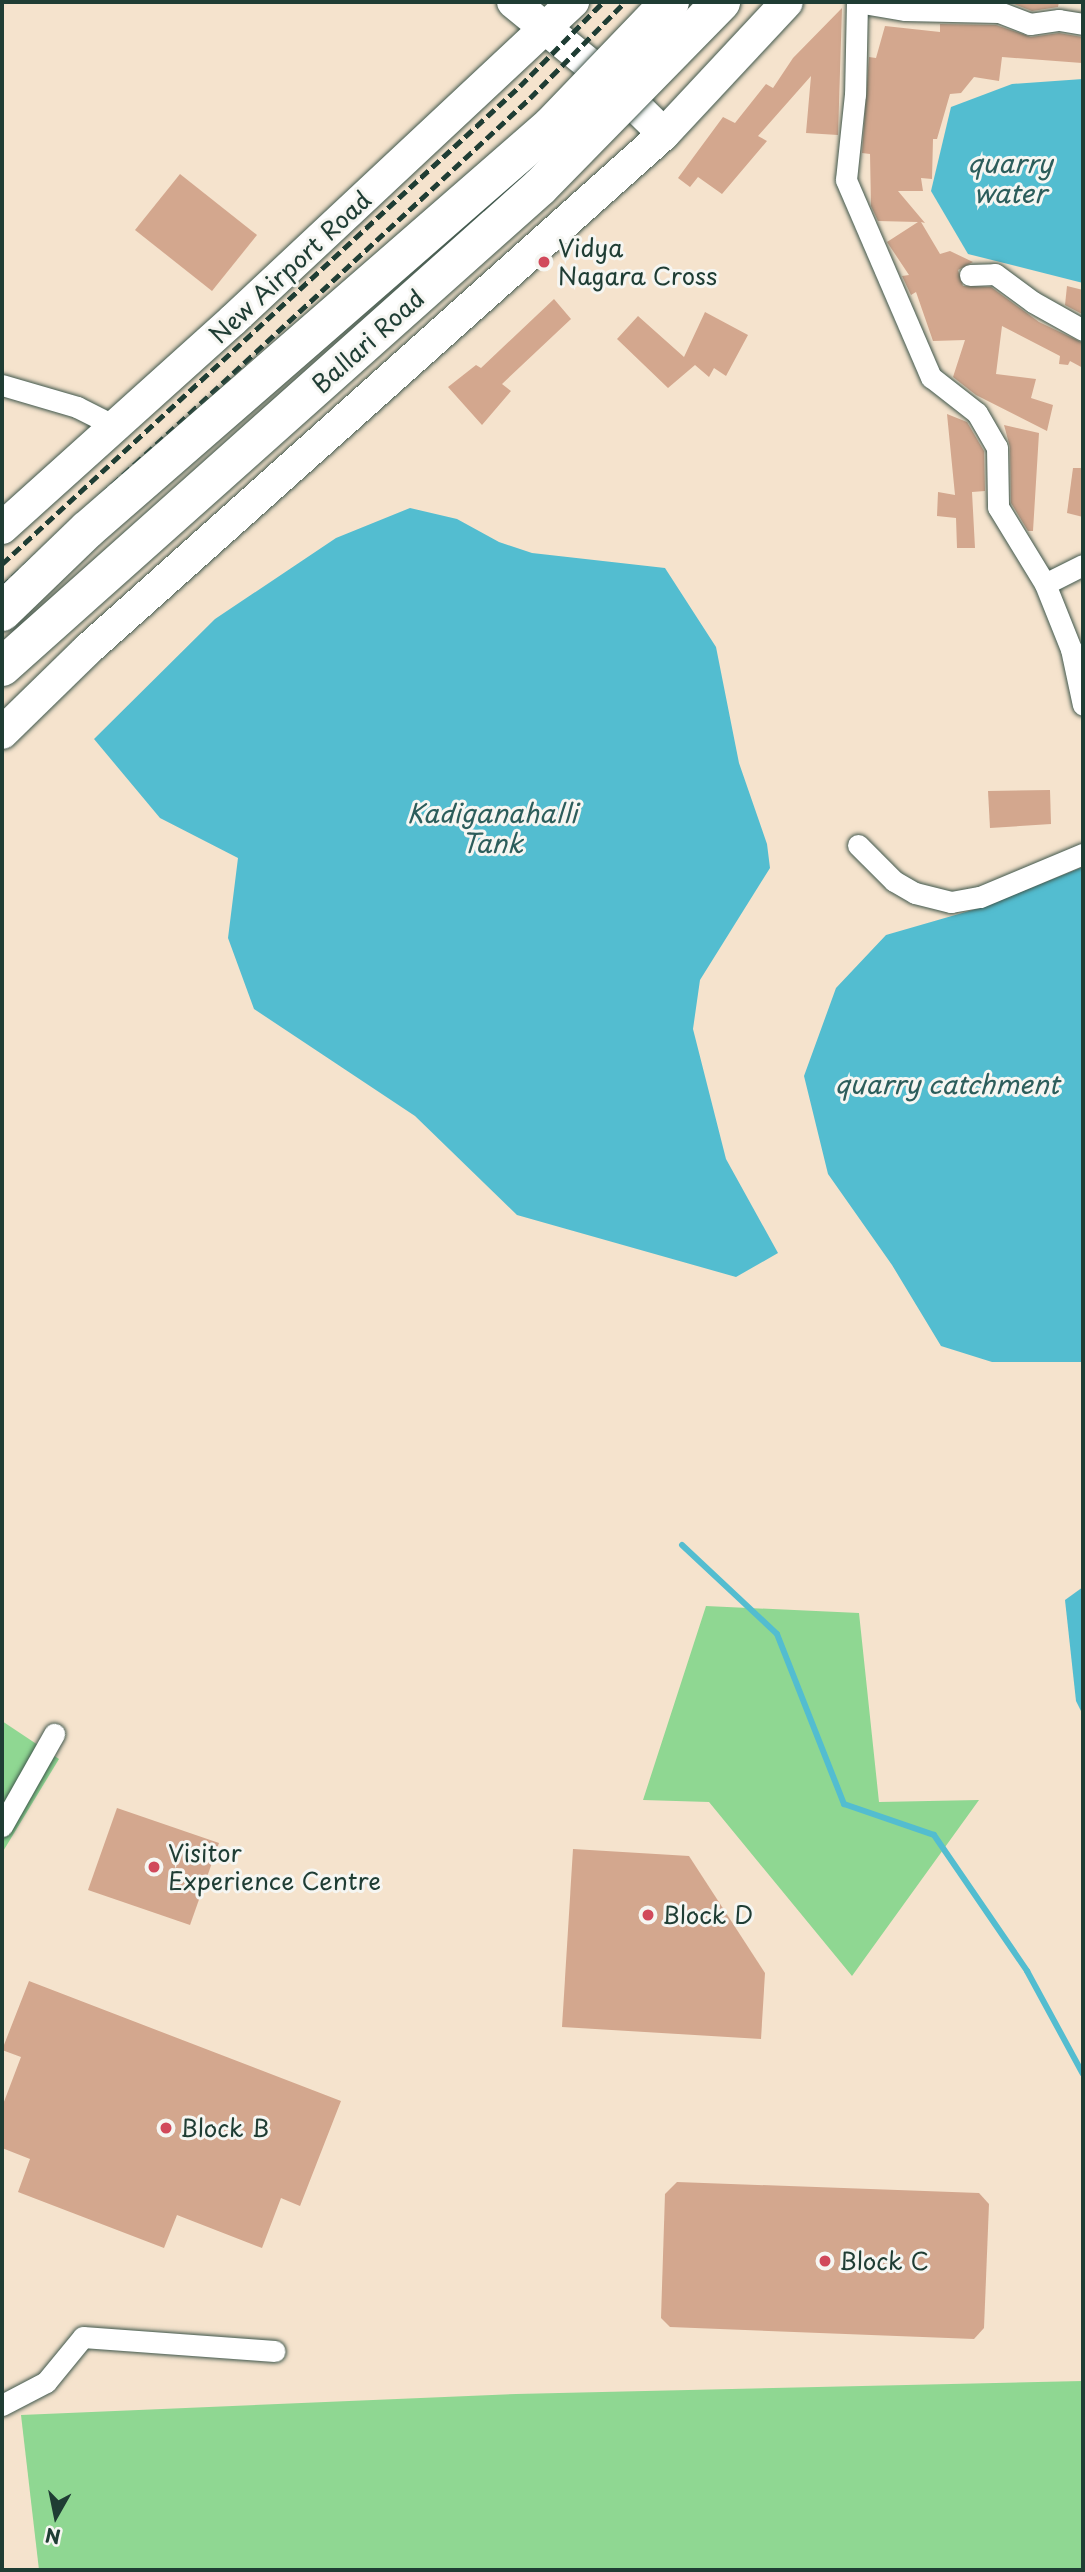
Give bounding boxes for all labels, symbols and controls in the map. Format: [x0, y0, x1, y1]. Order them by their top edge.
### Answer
water label: quarry water [967, 147, 1053, 208]
street label: New Airport Road [203, 185, 377, 349]
place label: Vidya Nagara Cross [558, 234, 716, 290]
marker: Vidya Nagara Cross [536, 254, 552, 270]
street label: Ballari Road [305, 283, 431, 399]
water label: Kadiganahalli Tank [407, 797, 577, 858]
water label: quarry catchment [835, 1068, 1059, 1100]
place label: Visitor Experience Centre [168, 1839, 381, 1895]
marker: Visitor Experience Centre [146, 1859, 162, 1875]
place label: Block D [662, 1901, 752, 1929]
marker: Block D [640, 1907, 656, 1923]
place label: Block B [180, 2114, 267, 2142]
marker: Block B [158, 2120, 174, 2136]
place label: Block C [839, 2247, 928, 2275]
marker: Block C [817, 2253, 833, 2269]
north arrow [21, 2481, 91, 2551]
text: N [43, 2522, 62, 2552]

